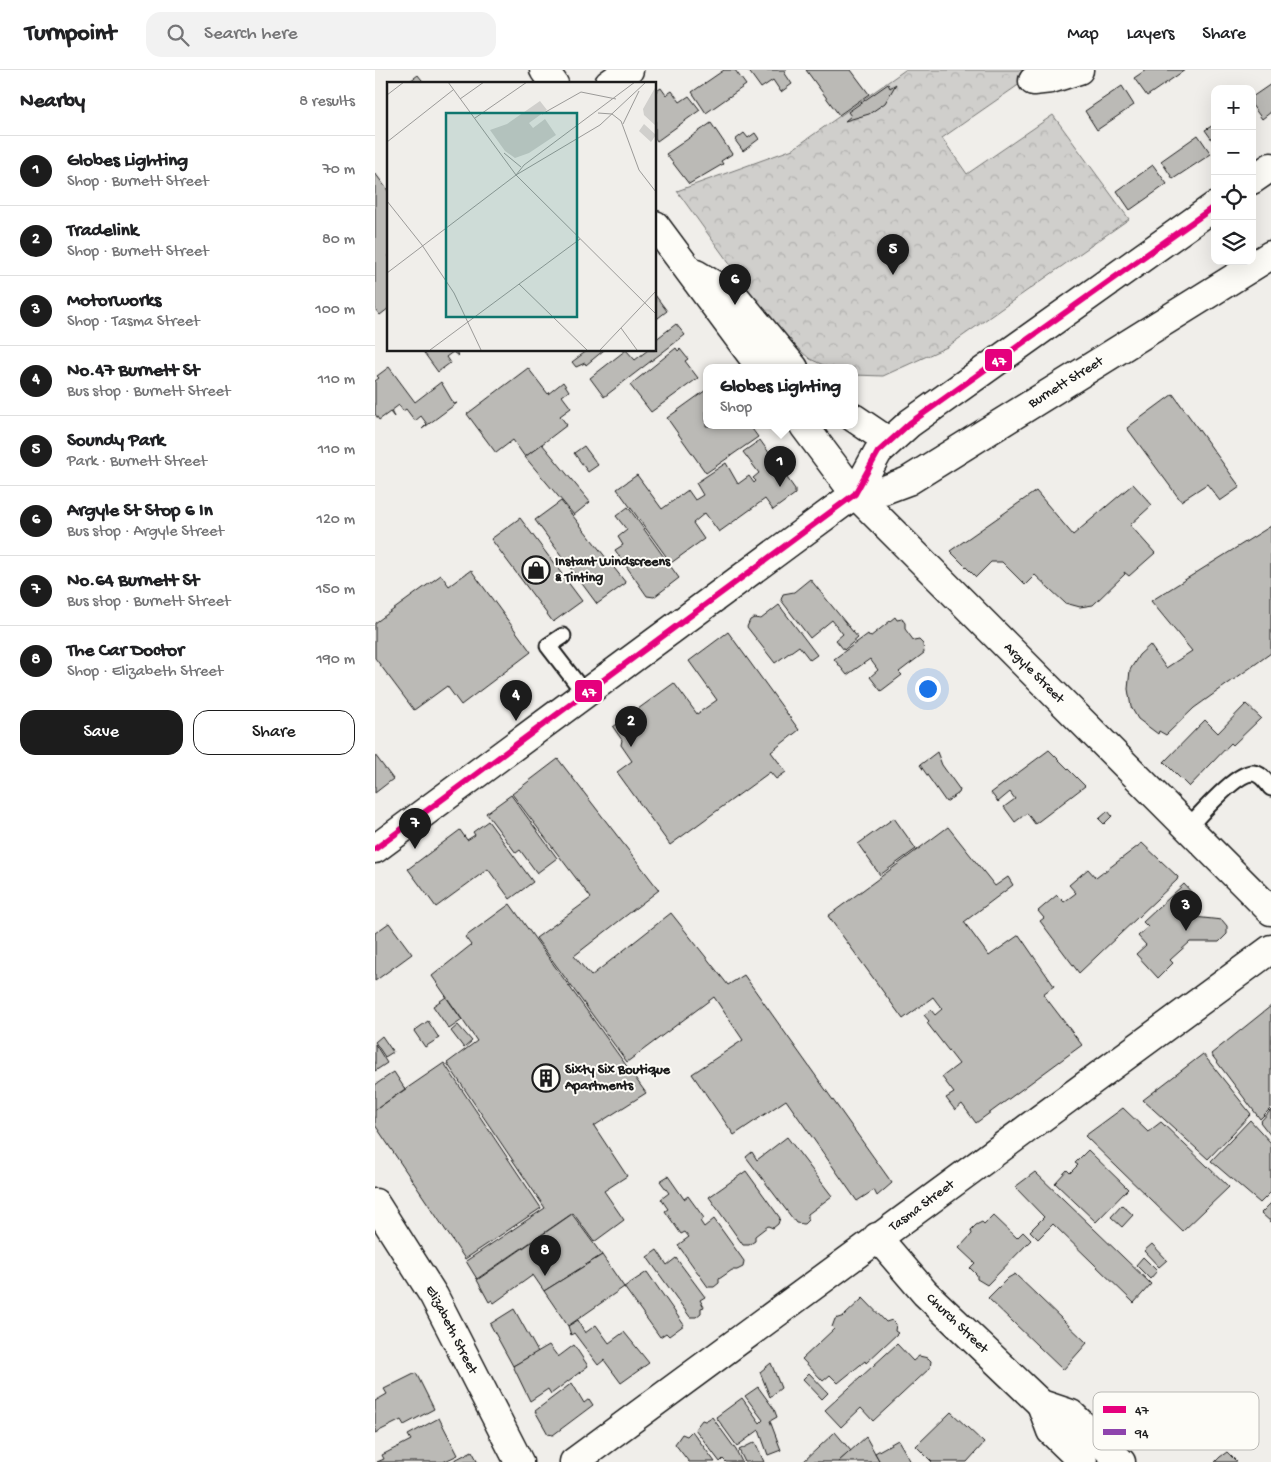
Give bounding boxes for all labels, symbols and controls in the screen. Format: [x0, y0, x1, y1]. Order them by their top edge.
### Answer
search box [146, 12, 496, 57]
text: Turnpoint [25, 20, 116, 49]
icon: search [164, 21, 192, 49]
text: Search here [204, 23, 298, 46]
text: Map [1067, 24, 1099, 45]
text: Layers [1127, 24, 1174, 45]
text: Share [1202, 24, 1246, 45]
inset map [387, 82, 656, 351]
map controls [1211, 85, 1256, 265]
button: + [1211, 85, 1256, 130]
text: Nearby [20, 90, 85, 115]
text: 8 results [299, 93, 355, 112]
button: − [1211, 130, 1256, 175]
text: Globes Lighting [67, 150, 188, 173]
text: 1 [33, 161, 39, 180]
text: 70 m [322, 161, 355, 180]
text: Shop · Burnett Street [67, 173, 209, 192]
button: locate [1211, 175, 1256, 220]
text: Tradelink [67, 220, 138, 243]
button: layers [1211, 220, 1256, 265]
text: 2 [32, 231, 40, 250]
text: 80 m [322, 231, 355, 250]
pin: 5 [877, 234, 909, 275]
text: Shop · Burnett Street [67, 243, 209, 262]
pin: 6 [719, 264, 751, 305]
text: Motorworks [67, 290, 161, 313]
text: 3 [32, 301, 40, 320]
text: 100 m [315, 301, 355, 320]
text: Shop · Tasma Street [67, 313, 199, 332]
line badge: 47 [984, 348, 1013, 372]
street label: Burnett Street [1025, 352, 1108, 413]
text: 47 [991, 354, 1007, 371]
text: No.47 Burnett St [67, 360, 199, 383]
popup [703, 364, 858, 429]
text: 4 [32, 371, 40, 390]
text: 110 m [318, 371, 355, 390]
text: Globes Lighting [720, 376, 841, 399]
text: Bus stop · Burnett Street [67, 383, 230, 402]
text: Shop [720, 399, 752, 418]
text: Soundy Park [67, 430, 165, 453]
text: 5 [32, 441, 40, 460]
text: 110 m [318, 441, 355, 460]
pin: 1 [764, 446, 796, 487]
text: Park · Burnett Street [67, 453, 207, 472]
text: Argyle St Stop 6 In [67, 500, 213, 523]
text: 6 [32, 511, 40, 530]
text: 120 m [316, 511, 355, 530]
text: Bus stop · Argyle Street [67, 523, 224, 542]
place label: Instant Windscreens & Tinting [555, 554, 671, 587]
shop icon: Instant Windscreens & Tinting [521, 555, 551, 585]
text: No.64 Burnett St [67, 570, 199, 593]
text: 7 [32, 581, 40, 600]
text: 150 m [316, 581, 355, 600]
text: Bus stop · Burnett Street [67, 593, 230, 612]
street label: Argyle Street [1000, 639, 1069, 708]
text: The Car Doctor [67, 640, 184, 663]
text: 8 [32, 651, 40, 670]
text: 190 m [316, 651, 355, 670]
text: Shop · Elizabeth Street [67, 663, 223, 682]
your location [915, 676, 941, 702]
line badge: 47 [574, 679, 603, 703]
pin: 4 [500, 680, 532, 721]
text: 47 [581, 685, 597, 702]
pin: 2 [615, 706, 647, 747]
button: Save [20, 710, 183, 755]
button: Share [193, 710, 355, 755]
pin: 7 [399, 808, 431, 849]
pin: 3 [1170, 890, 1202, 931]
place label: Sixty Six Boutique Apartments [564, 1062, 671, 1095]
building icon: Sixty Six Boutique Apartments [531, 1063, 561, 1093]
street label: Tasma Street [885, 1176, 959, 1236]
pin: 8 [529, 1235, 561, 1276]
street label: Elizabeth Street [421, 1282, 482, 1378]
street label: Church Street [922, 1290, 993, 1358]
legend [1093, 1392, 1259, 1450]
text: 47 [1135, 1403, 1150, 1420]
text: 94 [1134, 1426, 1149, 1443]

